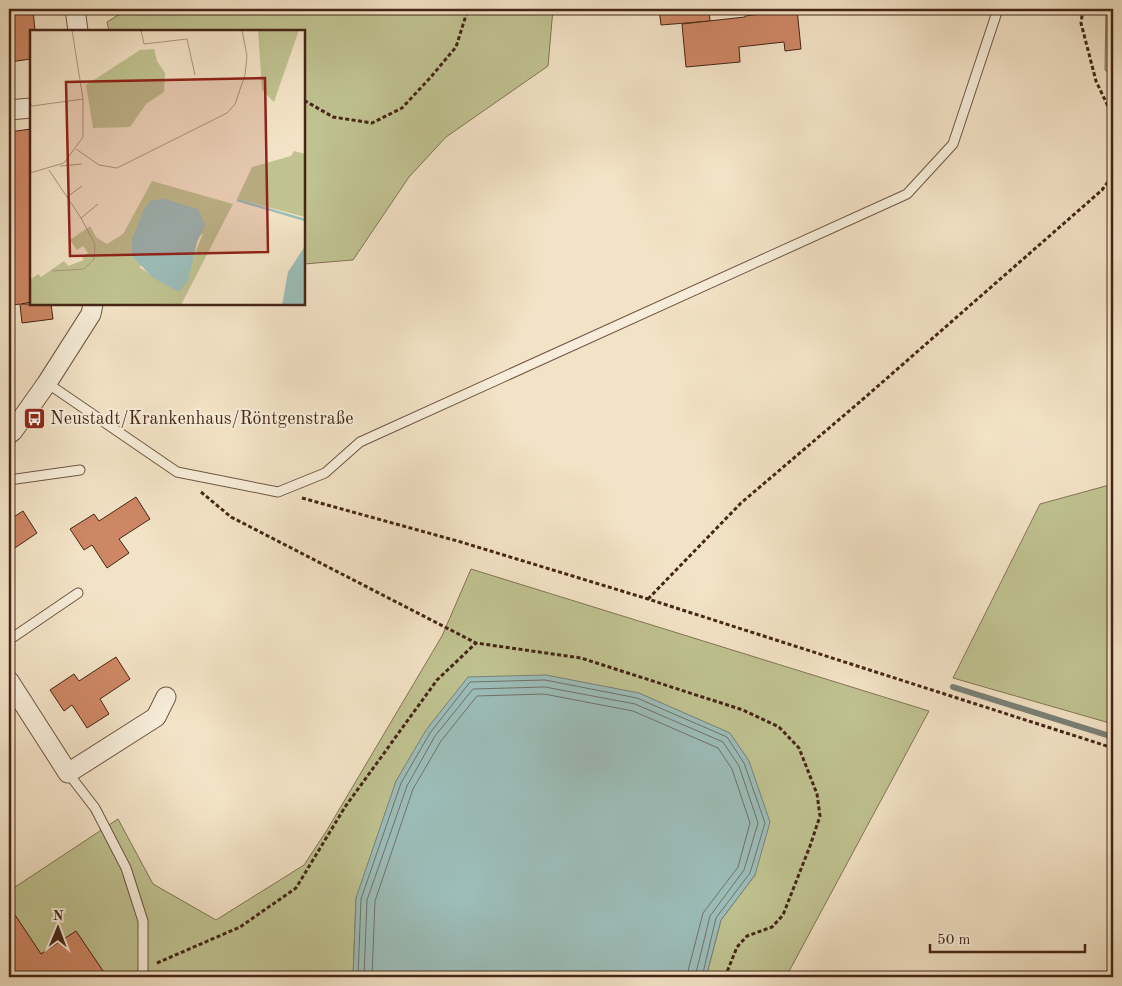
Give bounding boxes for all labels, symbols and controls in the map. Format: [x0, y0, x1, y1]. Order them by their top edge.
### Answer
inset map [30, 30, 305, 305]
bus stop icon: Neustadt/Krankenhaus/Röntgenstraße [22, 406, 46, 430]
place label: Neustadt/Krankenhaus/Röntgenstraße [50, 410, 353, 428]
north arrow [32, 904, 82, 954]
text: N [53, 909, 64, 923]
scale bar [930, 921, 1084, 953]
text: 50 m [937, 933, 971, 948]

